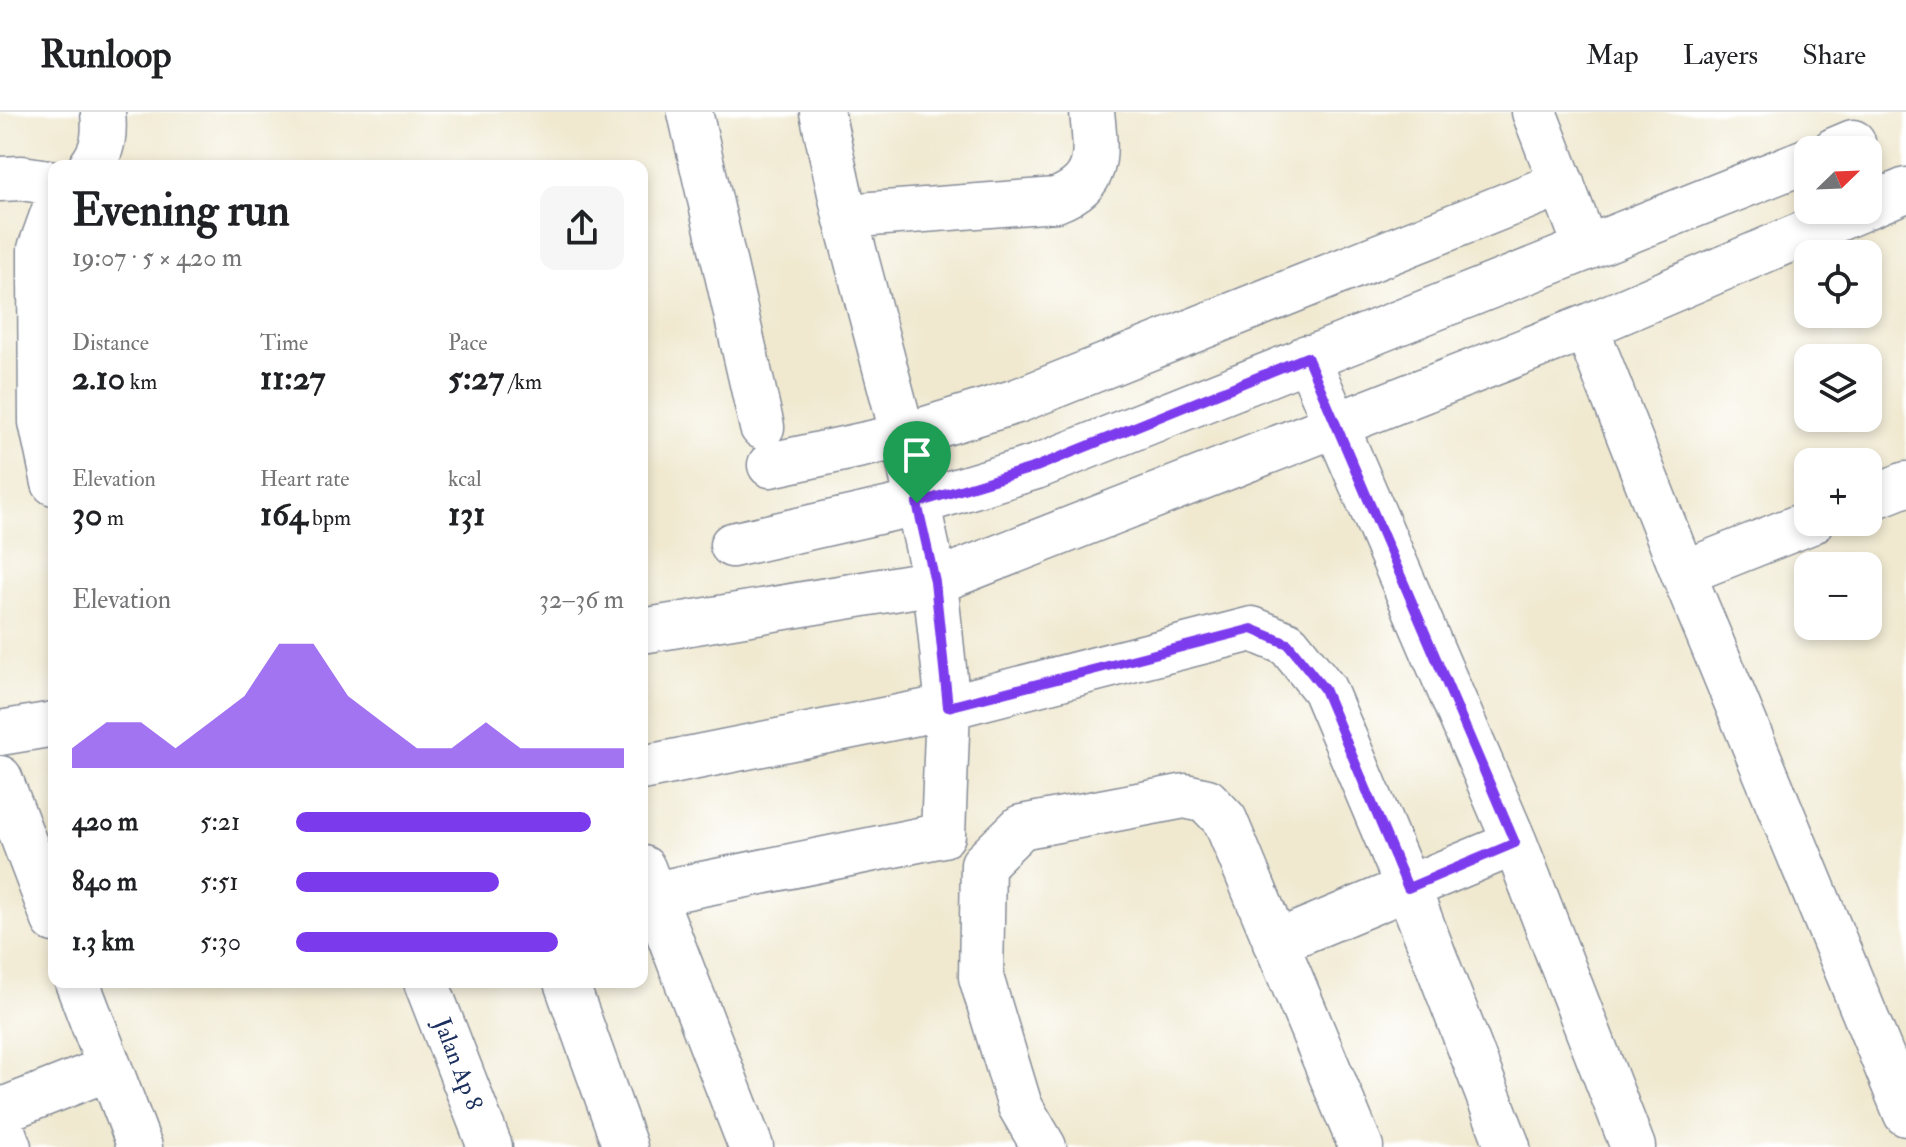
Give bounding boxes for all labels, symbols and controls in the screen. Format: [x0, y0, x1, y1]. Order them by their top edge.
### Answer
text: Runloop [40, 31, 171, 79]
text: Map [1586, 38, 1639, 73]
text: Layers [1683, 38, 1758, 73]
text: Share [1802, 38, 1866, 73]
north arrow [1794, 136, 1882, 224]
map controls [1794, 136, 1882, 640]
text: Evening run [72, 184, 290, 239]
button: share [540, 186, 624, 270]
button: locate [1794, 240, 1882, 328]
text: 19:07 · 5 × 420 m [72, 242, 242, 274]
text: Distance [72, 329, 149, 357]
text: Time [260, 329, 308, 357]
text: Pace [448, 329, 487, 357]
button: layers [1794, 344, 1882, 432]
text: 2.10 [72, 357, 125, 400]
text: 11:27 [260, 357, 325, 400]
text: 5:27 [448, 357, 504, 400]
text: km [125, 368, 157, 396]
text: /km [504, 368, 542, 396]
pin [883, 421, 951, 503]
icon: arrive [895, 433, 939, 477]
button: + [1794, 448, 1882, 536]
text: Elevation [72, 465, 156, 493]
text: Heart rate [260, 465, 350, 493]
text: kcal [448, 465, 482, 493]
text: 30 [72, 493, 102, 536]
text: 164 [260, 493, 307, 536]
text: 131 [448, 493, 485, 536]
text: m [102, 504, 124, 532]
text: bpm [307, 504, 351, 532]
button: − [1794, 552, 1882, 640]
text: Elevation [72, 584, 171, 616]
text: 32–36 m [539, 584, 624, 616]
text: 420 m [72, 806, 138, 838]
text: 5:21 [200, 806, 240, 838]
text: 840 m [72, 866, 137, 898]
text: 5:51 [200, 866, 239, 898]
text: 1.3 km [72, 926, 134, 958]
text: 5:30 [200, 926, 241, 958]
street label: Jalan Ap 8 [426, 1013, 490, 1114]

